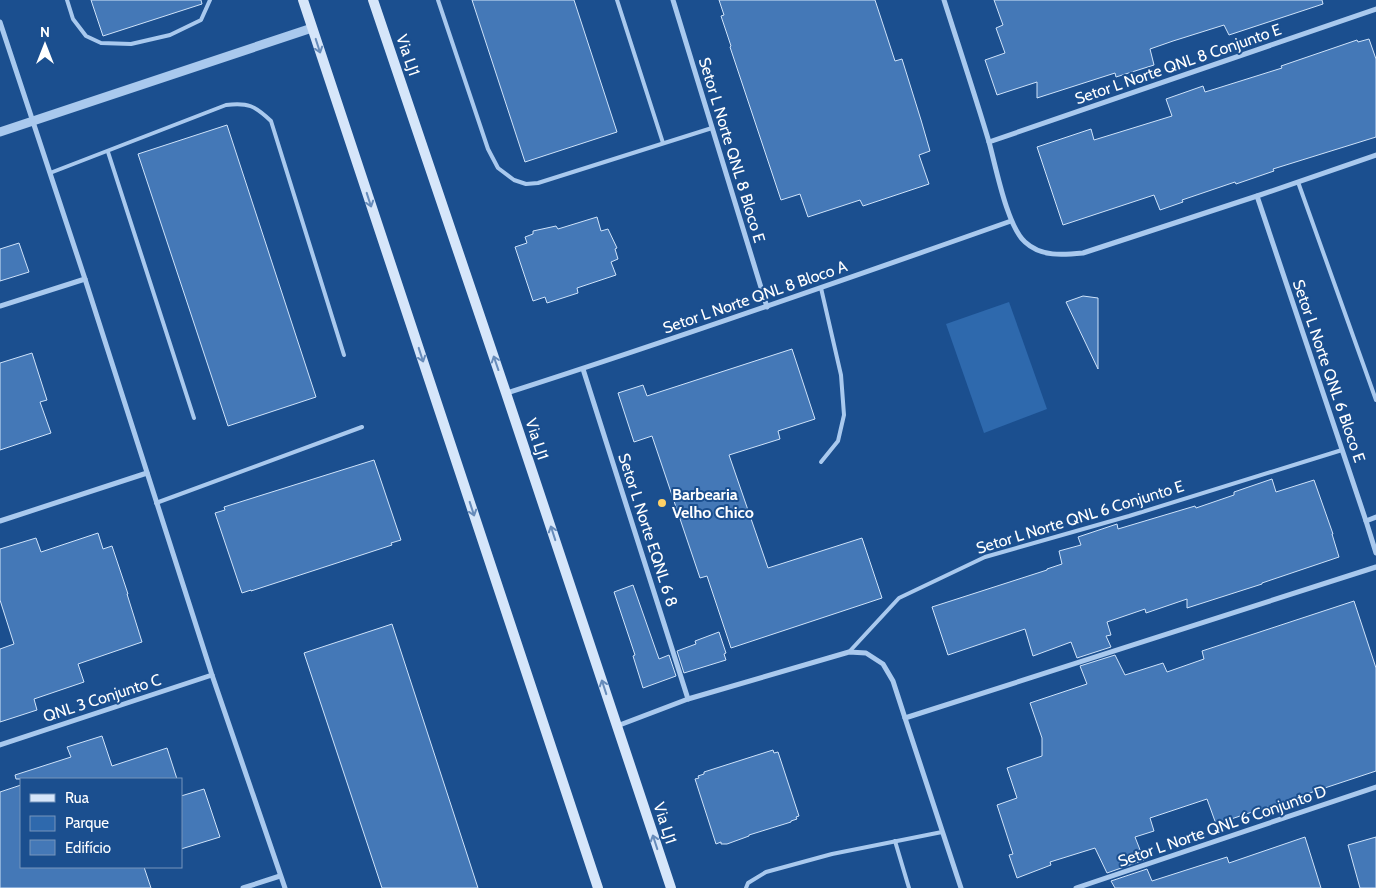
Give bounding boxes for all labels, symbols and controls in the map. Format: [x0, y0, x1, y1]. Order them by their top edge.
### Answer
north arrow [20, 20, 70, 70]
street label: Setor L Norte QNL 8 Conjunto E [1072, 20, 1284, 108]
text: N [40, 23, 50, 41]
street label: Via LJ1 [392, 32, 424, 78]
one-way arrow [314, 38, 324, 54]
street label: Setor L Norte QNL 8 Bloco E [695, 55, 769, 245]
one-way arrow [365, 192, 375, 208]
street label: Setor L Norte QNL 8 Bloco A [660, 256, 850, 338]
street label: Setor L Norte QNL 6 Bloco E [1289, 277, 1369, 465]
one-way arrow [416, 346, 426, 362]
one-way arrow [491, 355, 500, 371]
street label: Via LJ1 [521, 416, 553, 462]
street label: Setor L Norte EQNL 6 8 [614, 451, 682, 609]
street label: Setor L Norte QNL 6 Conjunto E [974, 476, 1186, 558]
place label: Barbearia Velho Chico [672, 485, 754, 522]
marker: Barbearia Velho Chico [656, 497, 668, 509]
one-way arrow [468, 501, 477, 516]
one-way arrow [548, 526, 557, 542]
street label: QNL 3 Conjunto C [41, 670, 164, 726]
one-way arrow [599, 680, 608, 696]
legend [20, 778, 182, 868]
street label: Setor L Norte QNL 6 Conjunto D [1115, 781, 1329, 871]
text: Rua [65, 789, 90, 807]
street label: Via LJ1 [649, 800, 681, 846]
text: Parque [65, 814, 109, 832]
one-way arrow [650, 834, 660, 850]
text: Edifício [65, 839, 111, 857]

